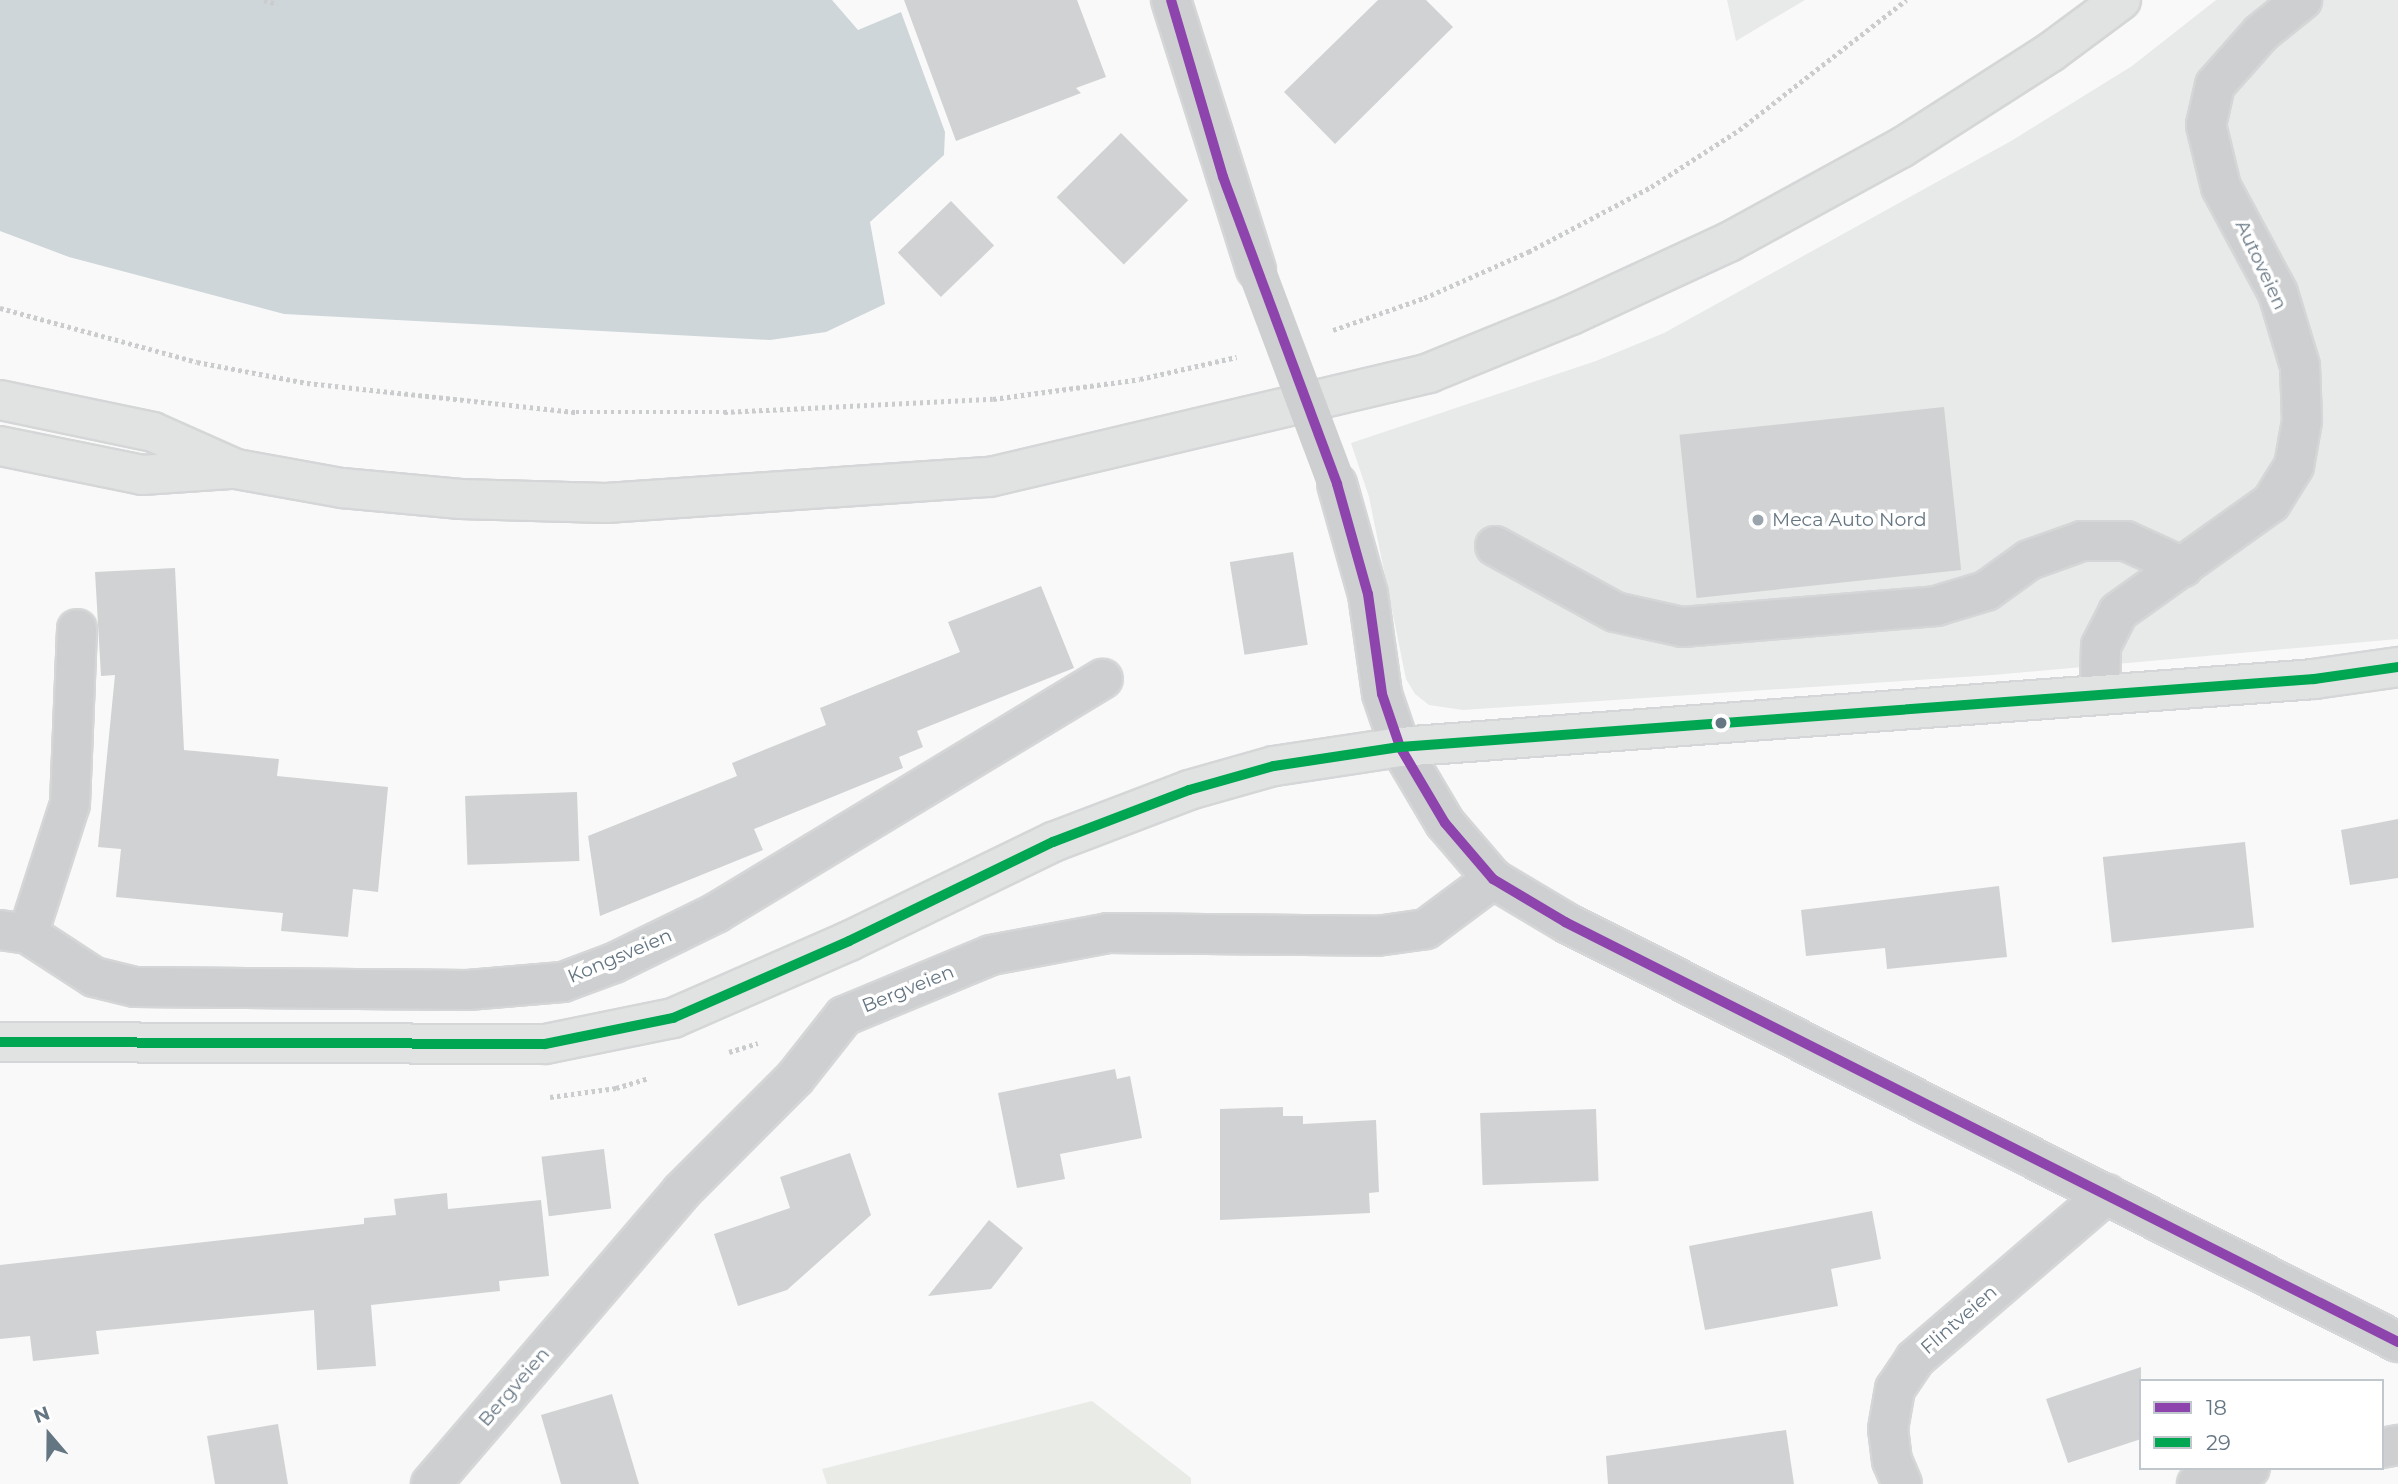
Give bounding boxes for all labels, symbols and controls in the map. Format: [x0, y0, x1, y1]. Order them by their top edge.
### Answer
street label: Autoveien [2230, 217, 2292, 313]
place label: Meca Auto Nord [1772, 509, 1927, 531]
marker: Meca Auto Nord [1750, 512, 1766, 528]
unlabelled marker [1714, 716, 1728, 730]
street label: Kongsveien [565, 924, 675, 988]
street label: Bergveien [859, 960, 957, 1018]
street label: Flintveien [1916, 1281, 2002, 1359]
street label: Bergveien [474, 1343, 554, 1431]
legend [2139, 1379, 2384, 1470]
text: 18 [2206, 1395, 2227, 1420]
north arrow [14, 1400, 84, 1470]
text: N [30, 1401, 53, 1428]
text: 29 [2206, 1430, 2231, 1455]

